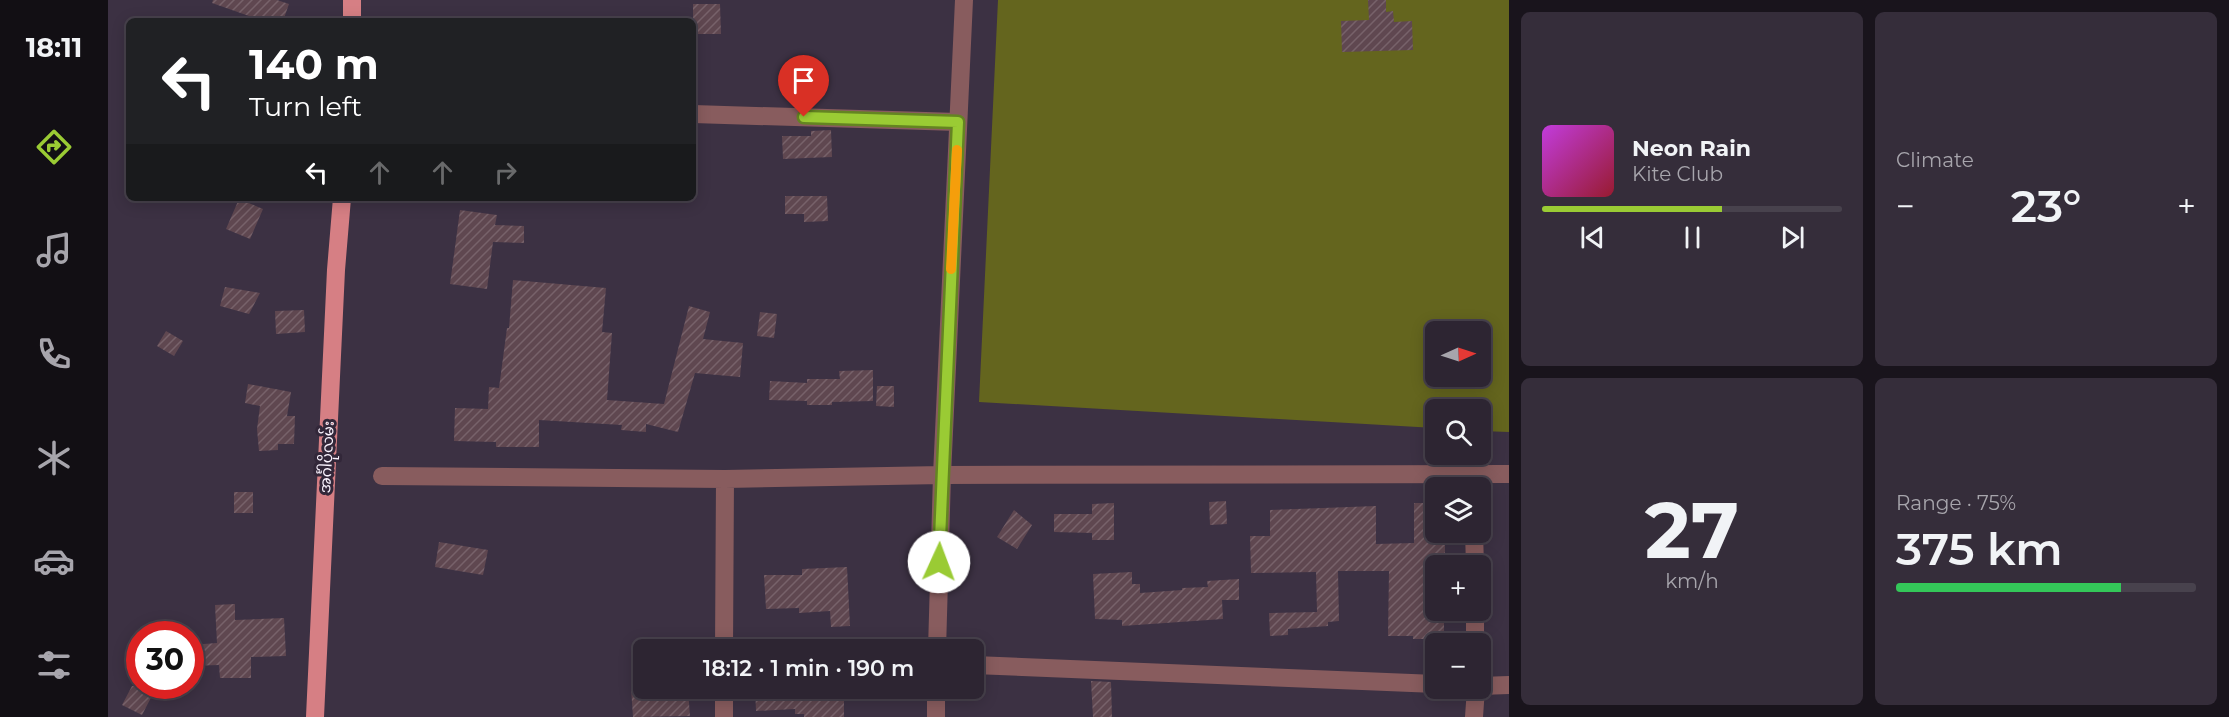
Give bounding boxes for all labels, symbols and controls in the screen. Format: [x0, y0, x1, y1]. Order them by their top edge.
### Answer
text: 18:11 [26, 31, 82, 64]
text: 140 m [249, 38, 379, 90]
icon: left [150, 42, 228, 120]
pin [778, 55, 829, 117]
icon: arrive [787, 64, 820, 97]
text: Turn left [249, 90, 362, 123]
icon: directions [33, 126, 75, 168]
text: Neon Rain [1632, 135, 1751, 162]
text: Climate [1896, 148, 1974, 172]
icon: left [300, 156, 333, 189]
icon: ahead [363, 156, 396, 189]
icon: ahead [426, 156, 459, 189]
icon: right [489, 156, 522, 189]
text: Kite Club [1632, 162, 1723, 186]
text: 23° [2011, 178, 2081, 233]
text: − [1896, 186, 1915, 226]
text: + [2177, 186, 2196, 226]
icon: previous [1576, 221, 1609, 254]
icon: pause [1676, 221, 1709, 254]
icon: next [1776, 221, 1809, 254]
icon: music [33, 229, 75, 271]
north arrow [1425, 321, 1491, 387]
map controls [1425, 321, 1491, 699]
icon: phone [33, 333, 75, 375]
button: search [1425, 399, 1491, 465]
street label: အင်္ဂါပိုလမ်း [315, 420, 341, 494]
icon: climate [33, 437, 75, 479]
button: layers [1425, 477, 1491, 543]
text: 27 [1645, 482, 1739, 578]
text: Range · 75% [1896, 491, 2016, 515]
text: 375 km [1896, 521, 2063, 576]
position arrow [907, 530, 971, 594]
icon: car [33, 540, 75, 582]
button: + [1425, 555, 1491, 621]
text: km/h [1665, 569, 1719, 593]
speed limit sign: 30 [126, 621, 204, 699]
button: − [1425, 633, 1491, 699]
icon: filters [33, 644, 75, 686]
text: 18:12 · 1 min · 190 m [703, 655, 914, 682]

